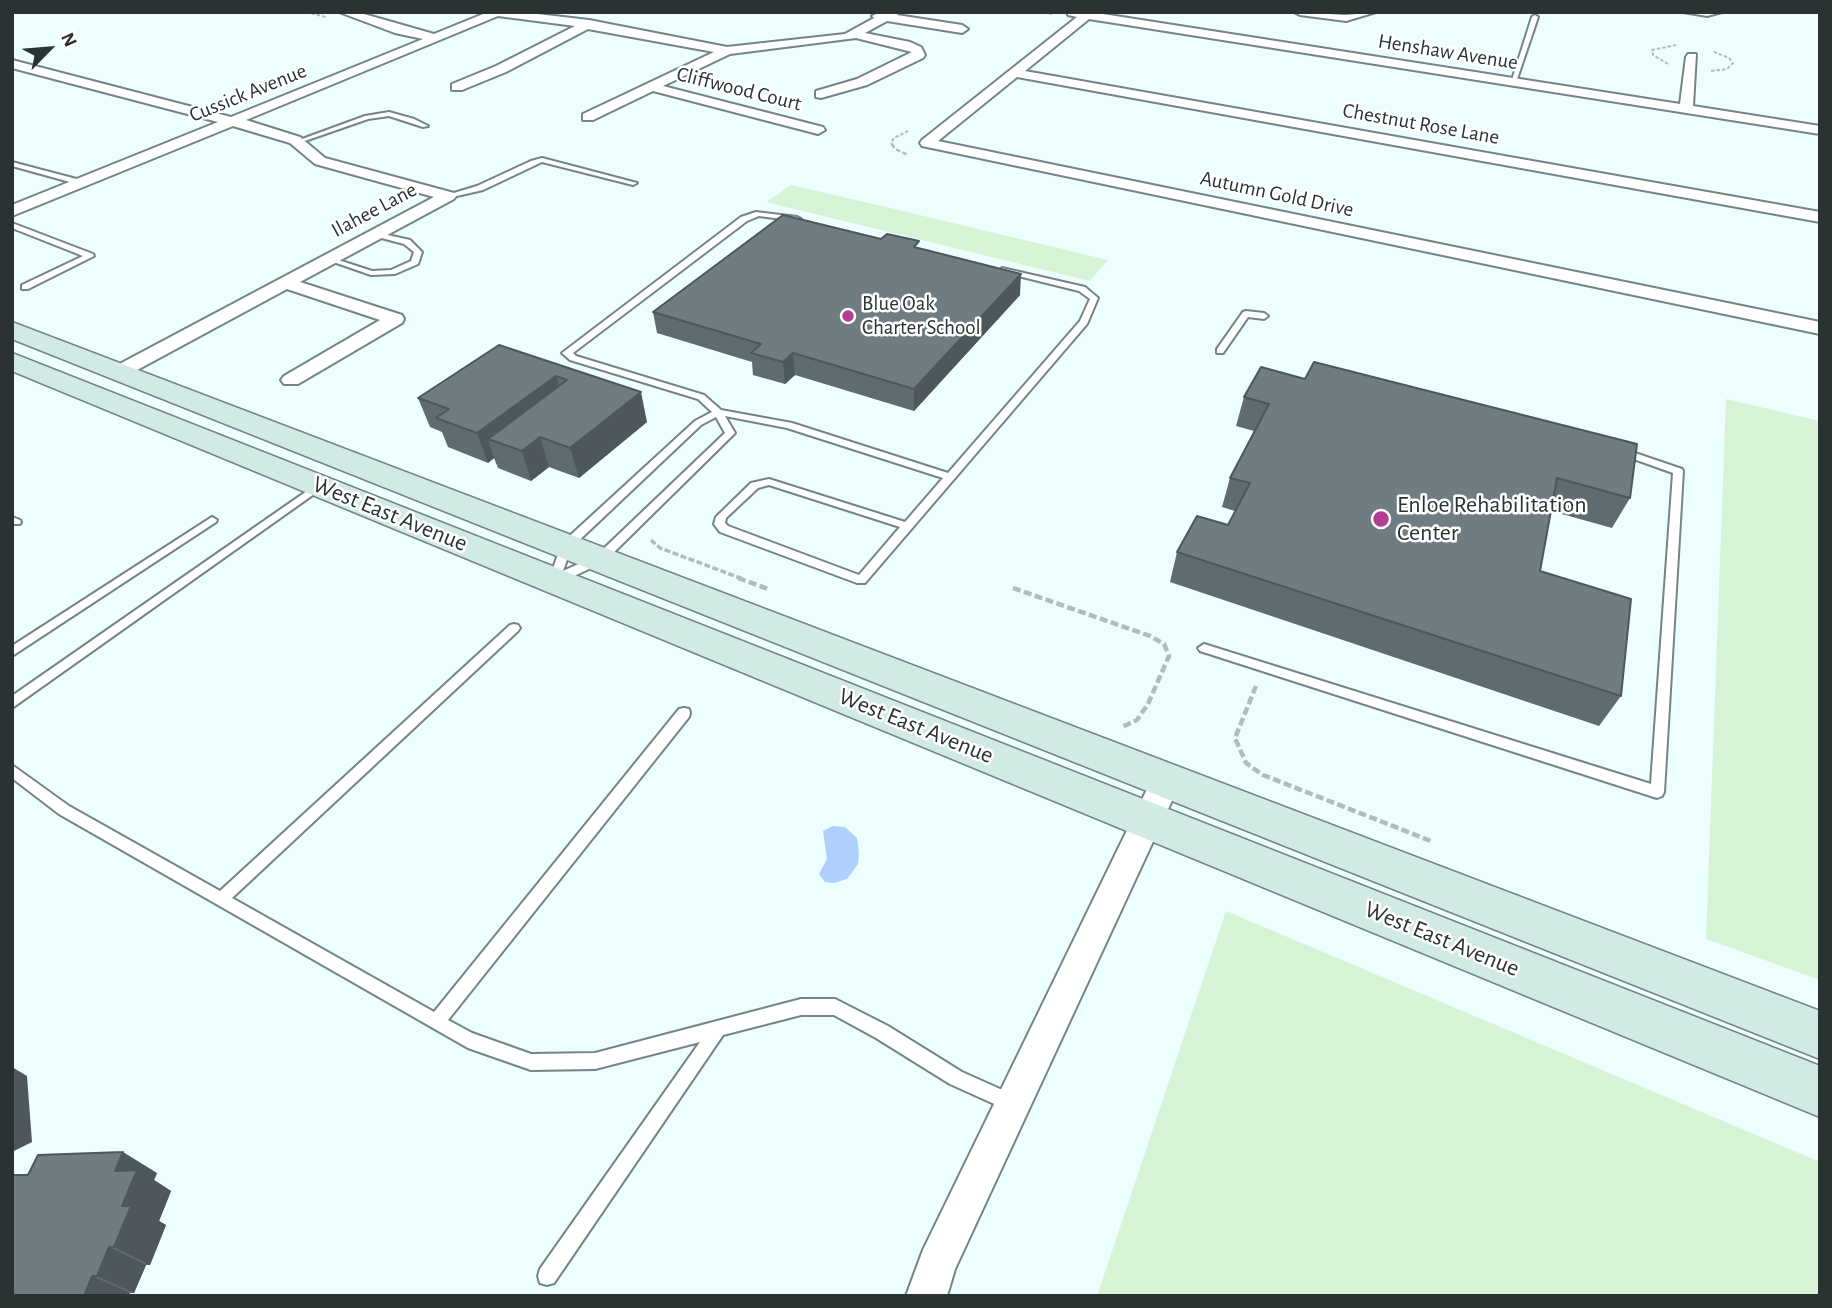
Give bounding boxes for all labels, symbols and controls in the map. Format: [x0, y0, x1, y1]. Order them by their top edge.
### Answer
north arrow [14, 14, 84, 84]
street label: Henshaw Avenue [1376, 28, 1520, 76]
text: N [57, 30, 80, 50]
street label: Cussick Avenue [186, 58, 310, 128]
street label: Cliffwood Court [674, 61, 804, 117]
street label: Chestnut Rose Lane [1341, 98, 1501, 150]
street label: Autumn Gold Drive [1198, 165, 1356, 223]
street label: Ilahee Lane [327, 177, 421, 243]
place label: Blue Oak Charter School [862, 291, 981, 341]
marker: Blue Oak Charter School [840, 308, 856, 324]
street label: West East Avenue [308, 470, 472, 558]
place label: Enloe Rehabilitation Center [1397, 491, 1587, 547]
marker: Enloe Rehabilitation Center [1371, 509, 1391, 529]
street label: West East Avenue [834, 682, 998, 770]
street label: West East Avenue [1360, 895, 1524, 983]

